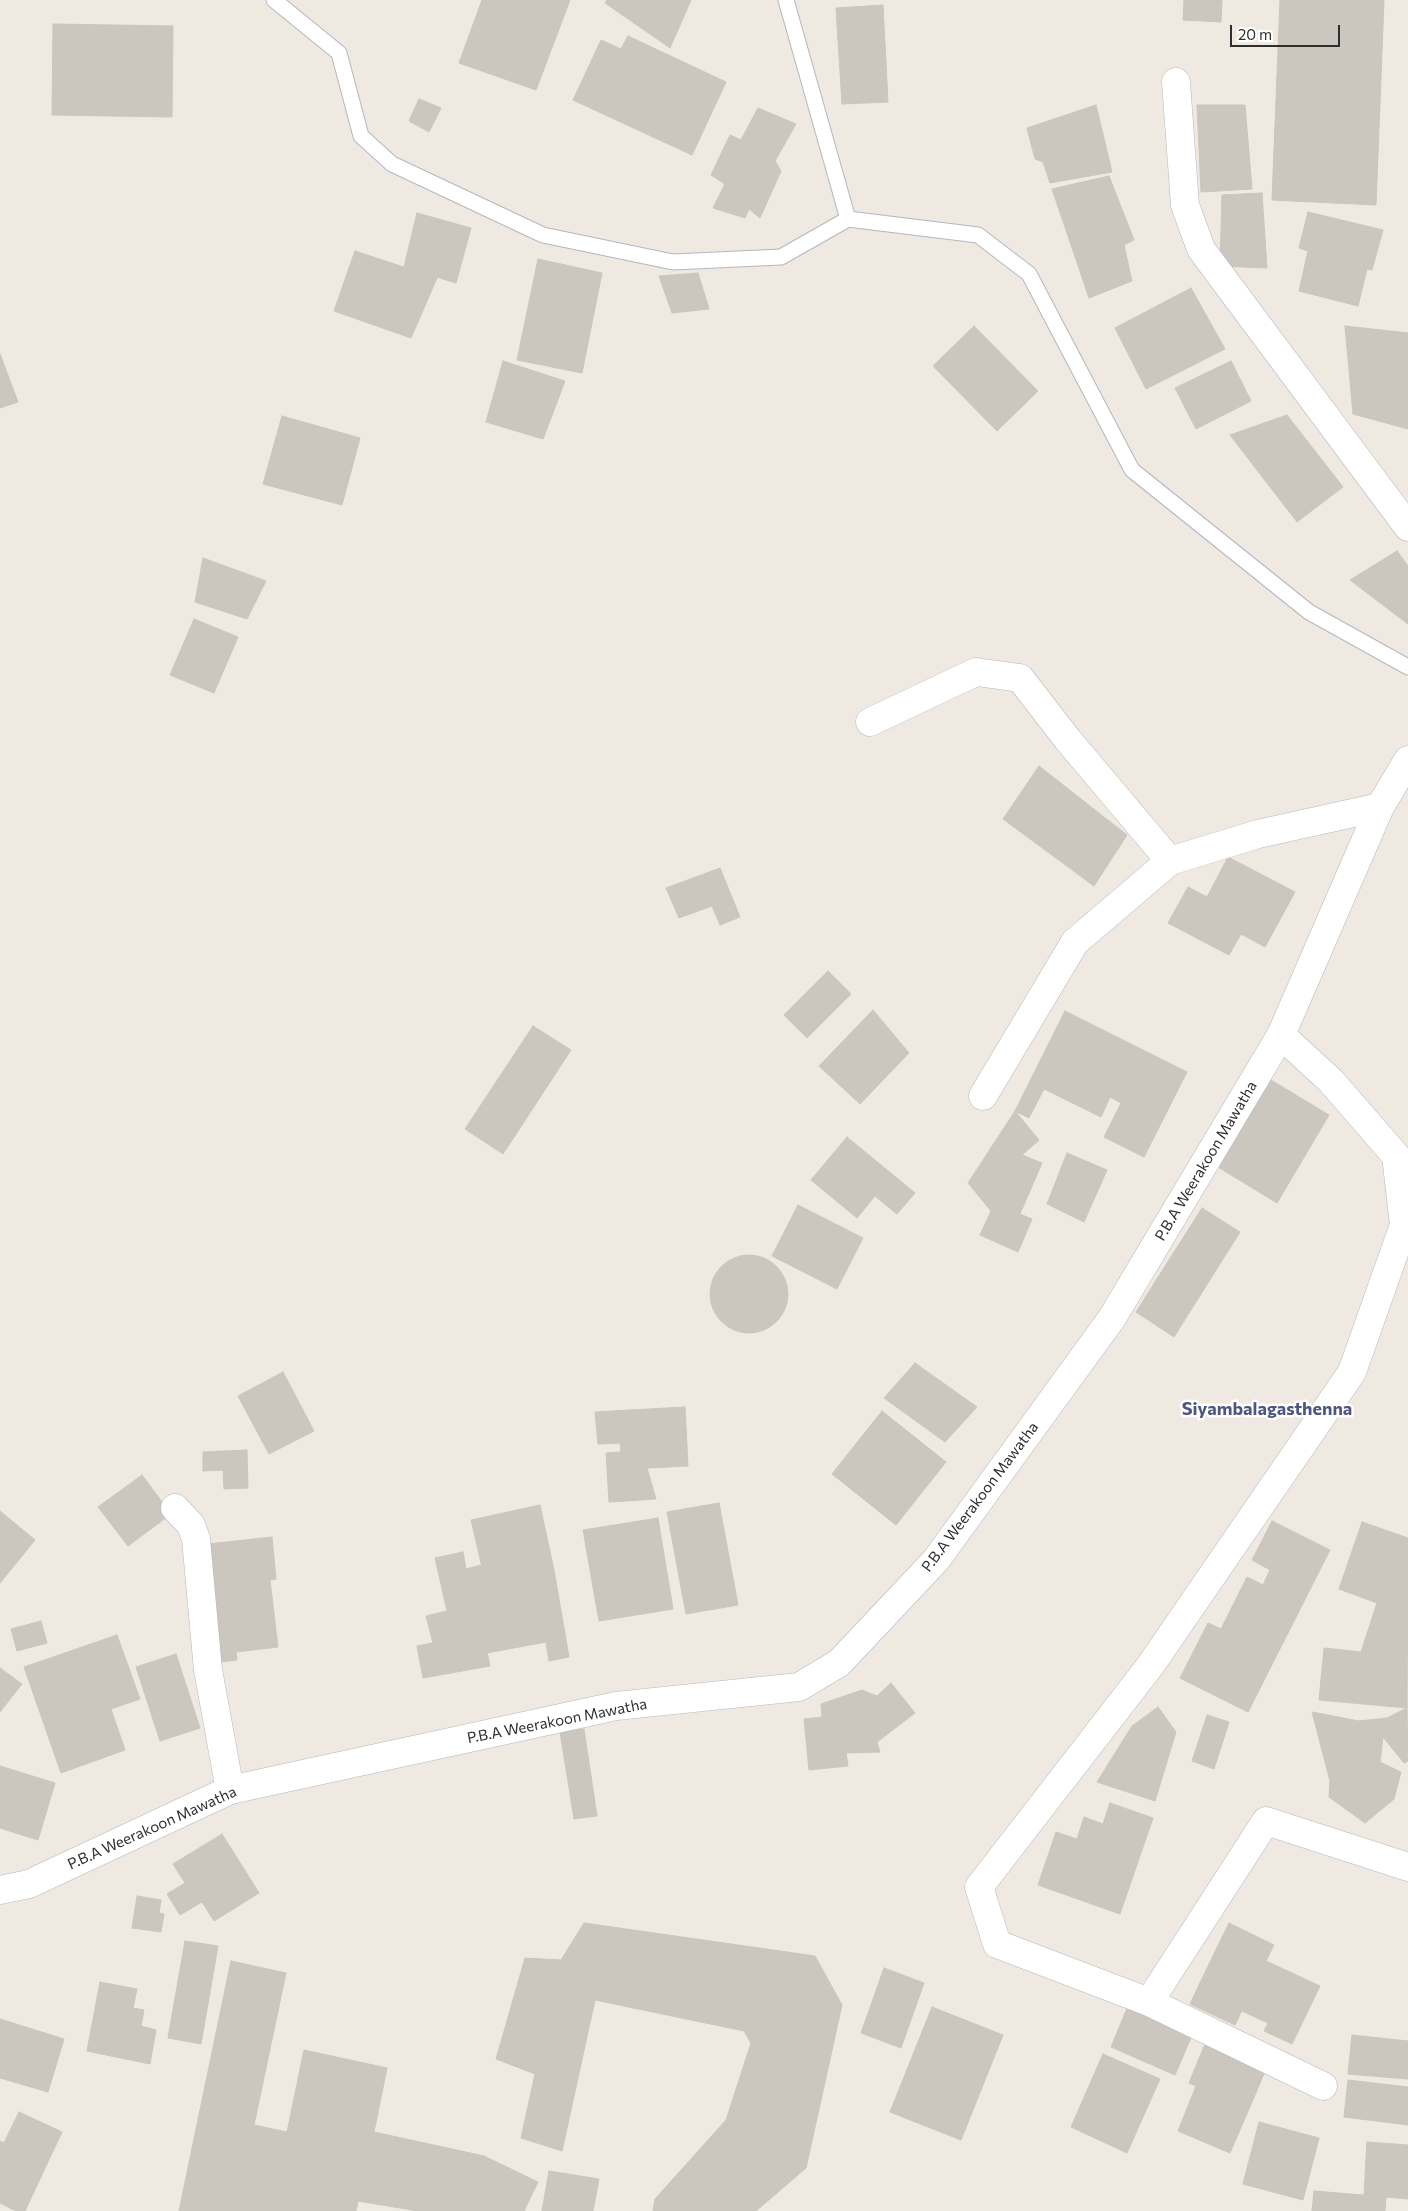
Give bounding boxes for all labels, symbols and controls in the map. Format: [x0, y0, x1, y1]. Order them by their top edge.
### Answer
scale bar [1233, 15, 1343, 47]
text: 20 m [1238, 25, 1272, 43]
street label: P.B.A Weerakoon Mawatha [1151, 1078, 1261, 1244]
district label: Siyambalagasthenna [1182, 1398, 1352, 1420]
street label: P.B.A Weerakoon Mawatha [918, 1419, 1042, 1575]
street label: P.B.A Weerakoon Mawatha [465, 1695, 649, 1747]
street label: P.B.A Weerakoon Mawatha [65, 1783, 239, 1873]

